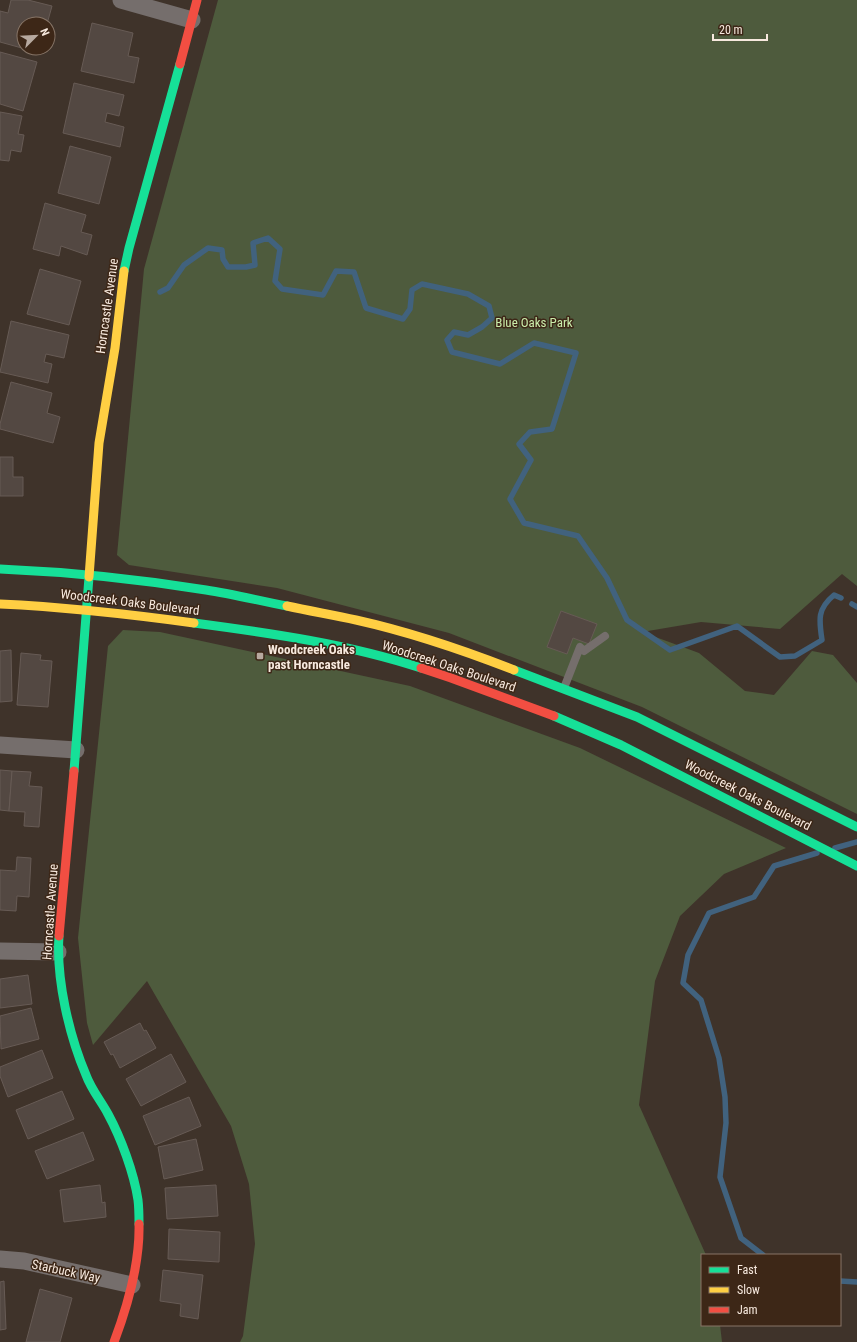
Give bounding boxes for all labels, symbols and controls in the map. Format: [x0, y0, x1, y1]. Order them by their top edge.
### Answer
north arrow [16, 16, 56, 56]
scale bar [713, 16, 767, 42]
text: 20 m [719, 23, 743, 37]
text: N [37, 26, 52, 38]
street label: Horncastle Avenue [93, 257, 121, 355]
park label: Blue Oaks Park [495, 315, 573, 330]
street label: Woodcreek Oaks Boulevard [60, 586, 200, 618]
street label: Woodcreek Oaks Boulevard [380, 637, 518, 695]
place label: Woodcreek Oaks past Horncastle [268, 642, 355, 672]
marker: Woodcreek Oaks past Horncastle [255, 651, 265, 661]
street label: Woodcreek Oaks Boulevard [682, 757, 814, 833]
street label: Horncastle Avenue [39, 863, 61, 961]
legend [701, 1254, 841, 1326]
street label: Starbuck Way [30, 1256, 102, 1286]
text: Fast [737, 1263, 758, 1277]
text: Slow [737, 1283, 760, 1297]
text: Jam [737, 1303, 758, 1317]

